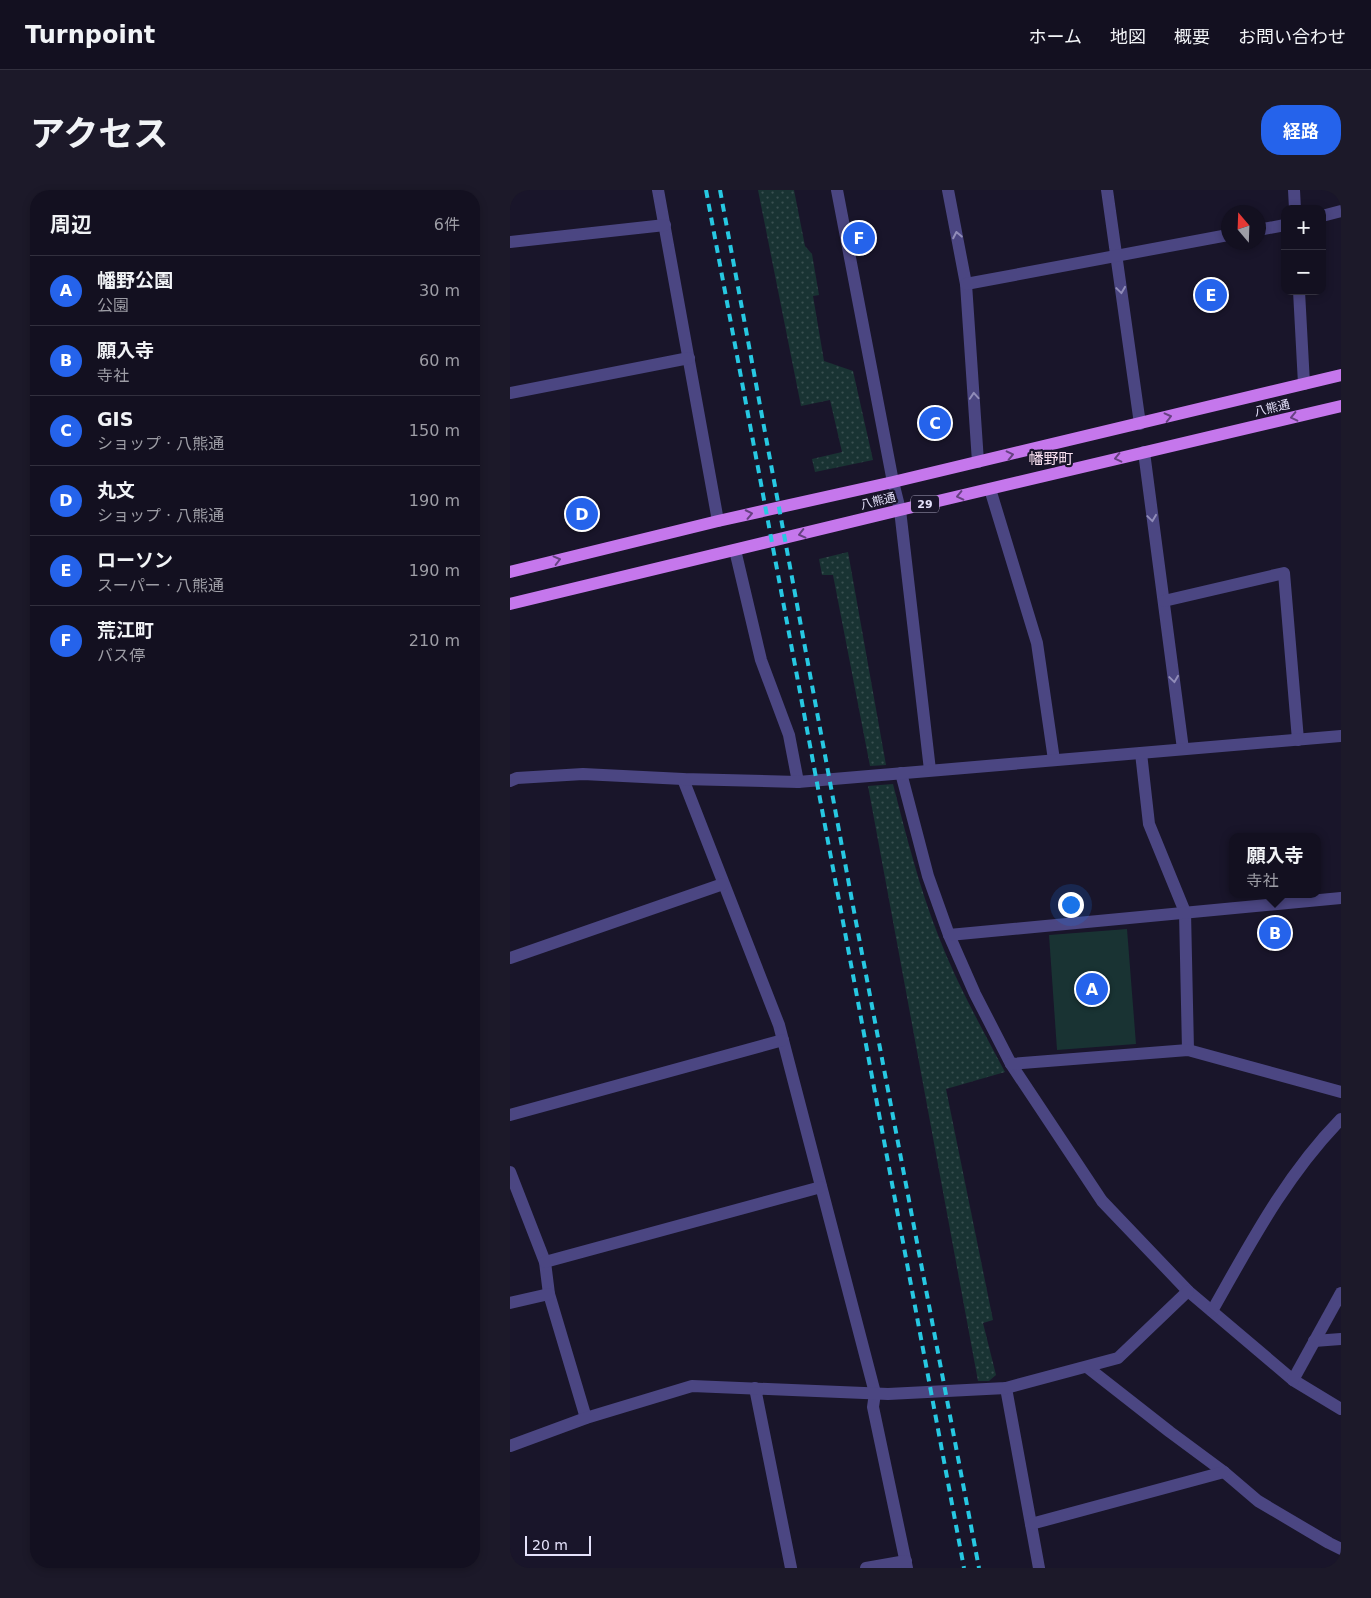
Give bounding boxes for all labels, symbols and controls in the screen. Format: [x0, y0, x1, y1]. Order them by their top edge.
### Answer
text: Turnpoint [25, 21, 155, 49]
text: ホーム [1029, 26, 1082, 47]
text: 地図 [1110, 26, 1146, 47]
text: 概要 [1174, 26, 1210, 47]
text: お問い合わせ [1238, 26, 1346, 47]
button: 経路 [1261, 105, 1341, 155]
text: アクセス [30, 114, 168, 154]
north arrow [1221, 205, 1266, 250]
map controls [1281, 205, 1326, 295]
button: + [1281, 205, 1326, 250]
text: 周辺 [50, 213, 92, 237]
text: 6件 [434, 215, 460, 234]
pin: F [843, 219, 875, 257]
one-way arrow [952, 230, 962, 239]
button: − [1281, 250, 1326, 295]
text: 幡野公園 [97, 269, 173, 291]
pin: E [1195, 276, 1227, 314]
text: A [60, 281, 72, 300]
text: 30 m [419, 281, 460, 300]
one-way arrow [1115, 287, 1126, 295]
text: 公園 [97, 296, 129, 315]
text: 願入寺 [97, 339, 154, 361]
text: B [60, 351, 72, 370]
text: 60 m [419, 351, 460, 370]
text: 寺社 [97, 366, 129, 385]
one-way arrow [969, 392, 980, 400]
street label: 八熊通 [1253, 397, 1291, 419]
pin: C [919, 404, 951, 442]
text: GIS [97, 408, 133, 430]
one-way arrow [1289, 411, 1298, 422]
one-way arrow [1164, 412, 1173, 423]
text: C [60, 421, 72, 440]
text: 150 m [409, 421, 460, 440]
text: ショップ · 八熊通 [97, 434, 224, 453]
one-way arrow [1006, 450, 1015, 461]
district label: 幡野町 [1028, 450, 1074, 468]
one-way arrow [1114, 452, 1123, 463]
text: 丸文 [97, 479, 135, 501]
street label: 八熊通 [859, 490, 897, 512]
one-way arrow [956, 490, 965, 501]
text: D [59, 491, 73, 510]
text: 190 m [409, 491, 460, 510]
pin: D [566, 495, 598, 533]
road number: 29 [911, 496, 939, 512]
text: ショップ · 八熊通 [97, 506, 224, 525]
one-way arrow [745, 509, 754, 520]
one-way arrow [1146, 514, 1157, 522]
one-way arrow [798, 528, 807, 539]
text: ローソン [97, 549, 173, 571]
one-way arrow [553, 555, 562, 566]
text: E [61, 561, 71, 580]
text: 190 m [409, 561, 460, 580]
text: スーパー · 八熊通 [97, 576, 224, 595]
text: 荒江町 [97, 619, 154, 641]
text: F [61, 631, 71, 650]
text: 210 m [409, 631, 460, 650]
text: バス停 [97, 646, 145, 665]
one-way arrow [1168, 675, 1179, 683]
popup [1229, 833, 1321, 898]
text: 願入寺 [1246, 844, 1304, 866]
text: 寺社 [1246, 871, 1279, 890]
your location [1058, 892, 1084, 918]
pin: B [1259, 914, 1291, 952]
pin: A [1076, 970, 1108, 1008]
scale bar [525, 1533, 591, 1556]
text: 20 m [532, 1537, 568, 1553]

